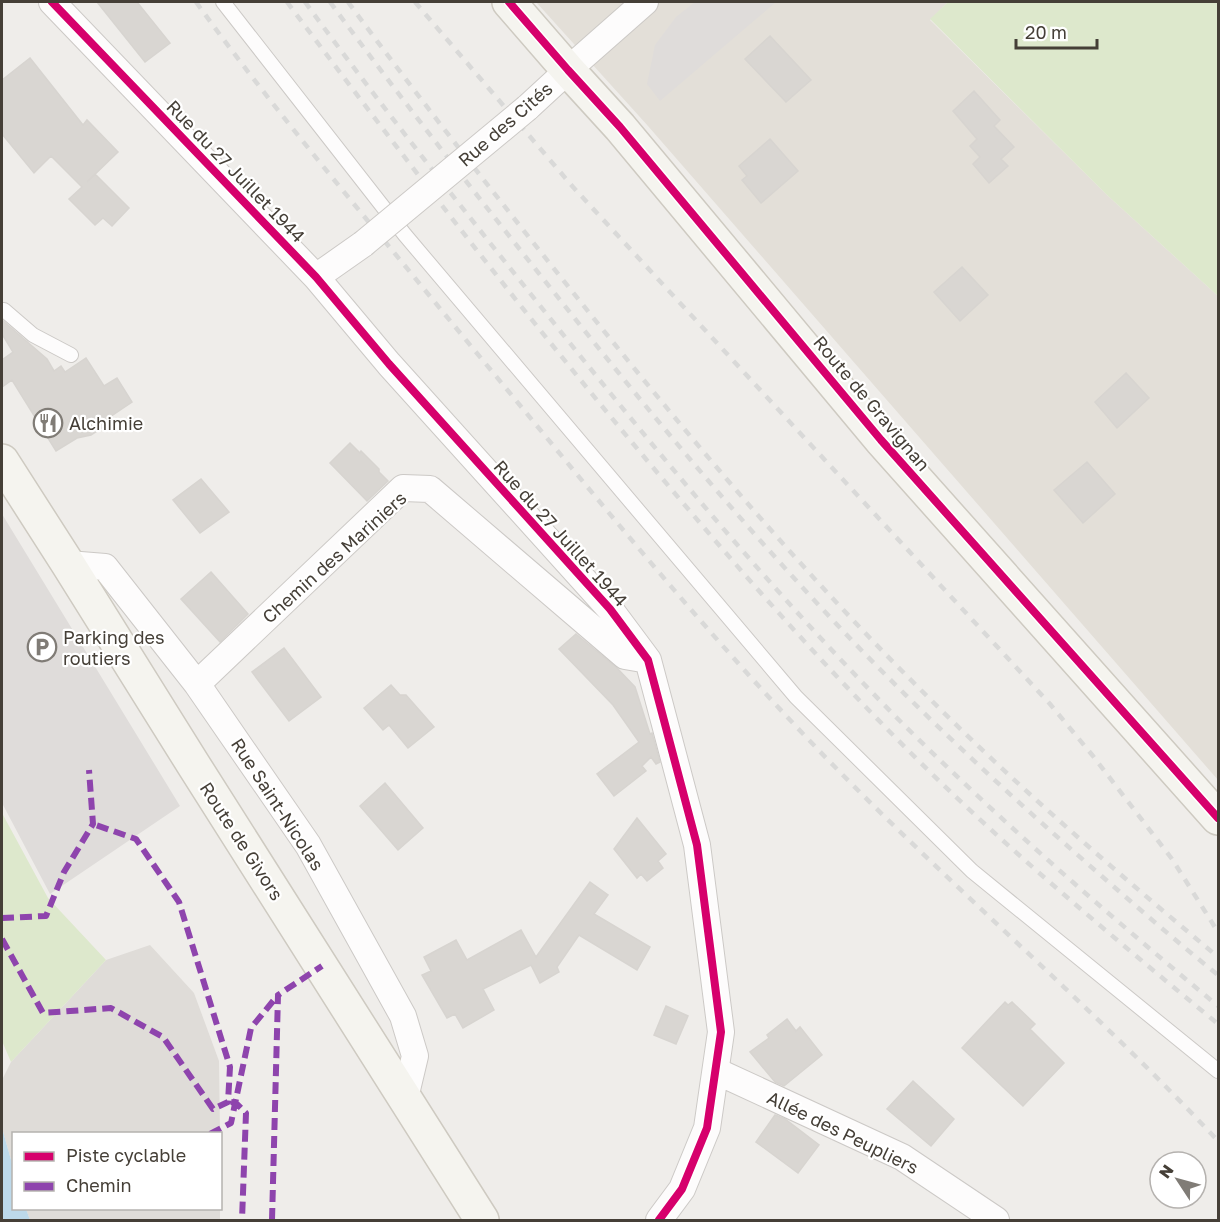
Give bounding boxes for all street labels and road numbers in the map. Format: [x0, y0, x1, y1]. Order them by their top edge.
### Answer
street label: Rue des Cités [453, 77, 557, 171]
street label: Rue du 27 Juillet 1944 [162, 95, 310, 247]
street label: Route de Gravignan [809, 331, 935, 475]
street label: Rue du 27 Juillet 1944 [489, 455, 633, 611]
street label: Chemin des Mariniers [258, 487, 410, 627]
street label: Rue Saint-Nicolas [227, 734, 329, 874]
street label: Route de Givors [196, 778, 288, 904]
street label: Allée des Peupliers [764, 1086, 922, 1178]

